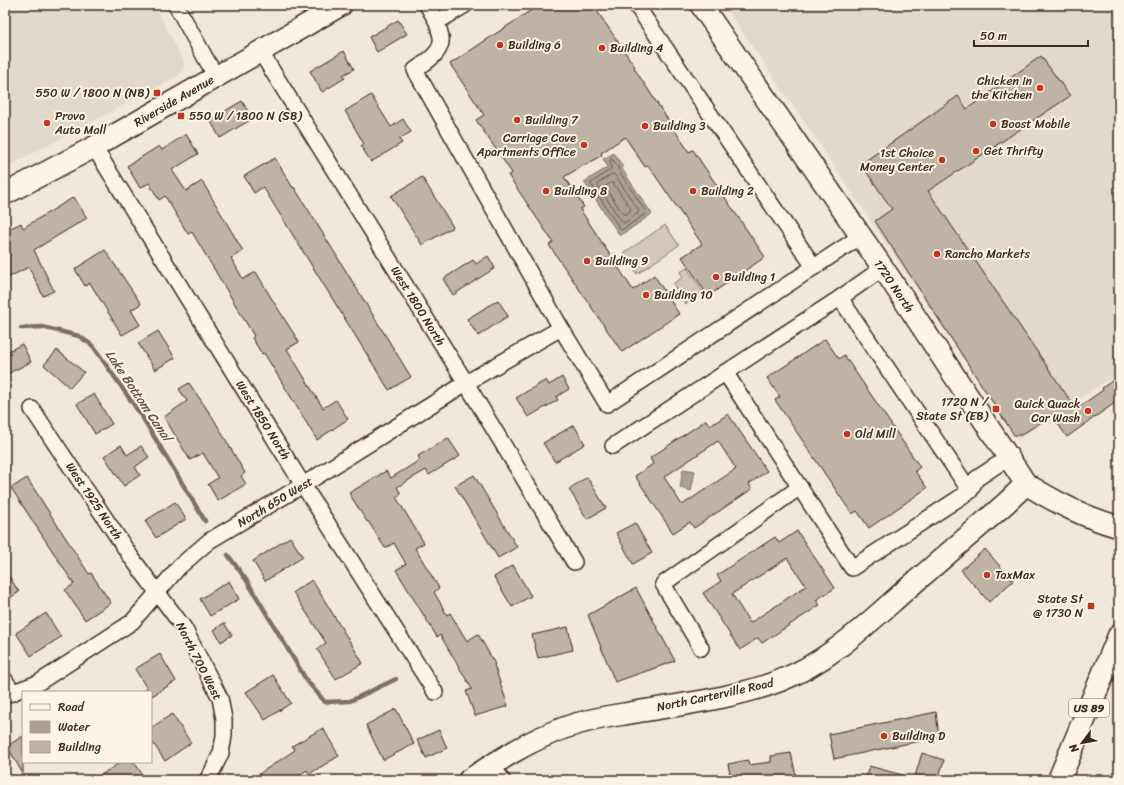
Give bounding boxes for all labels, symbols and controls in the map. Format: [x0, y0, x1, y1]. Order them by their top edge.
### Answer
scale bar [974, 22, 1088, 48]
text: 50 m [980, 25, 1007, 47]
place label: Building 6 [508, 34, 561, 56]
place label: Building 4 [610, 37, 664, 59]
marker: Building 6 [495, 40, 505, 50]
marker: Building 4 [597, 43, 607, 53]
street label: Riverside Avenue [130, 69, 218, 133]
place label: Chicken in the Kitchen [971, 70, 1033, 106]
place label: 550 W / 1800 N (NB) [35, 82, 150, 104]
marker: Chicken in the Kitchen [1035, 83, 1045, 93]
marker: 550 W / 1800 N (NB) [152, 88, 162, 98]
place label: Provo Auto Mall [54, 105, 107, 141]
place label: 550 W / 1800 N (SB) [189, 105, 302, 127]
place label: Building 7 [525, 109, 579, 131]
marker: 550 W / 1800 N (SB) [176, 111, 186, 121]
place label: Boost Mobile [1001, 113, 1070, 135]
marker: Building 7 [512, 115, 522, 125]
place label: Building 3 [653, 115, 706, 137]
marker: Provo Auto Mall [42, 118, 52, 128]
marker: Boost Mobile [988, 119, 998, 129]
marker: Building 3 [640, 121, 650, 131]
place label: Carriage Cove Apartments Office [476, 127, 576, 163]
marker: Carriage Cove Apartments Office [579, 140, 589, 150]
place label: Get Thrifty [984, 140, 1044, 162]
place label: 1st Choice Money Center [860, 142, 935, 178]
marker: Get Thrifty [971, 146, 981, 156]
marker: 1st Choice Money Center [937, 155, 947, 165]
place label: Building 8 [554, 180, 607, 202]
place label: Building 2 [701, 180, 754, 202]
marker: Building 8 [541, 186, 551, 196]
marker: Building 2 [688, 186, 698, 196]
place label: Rancho Markets [945, 243, 1030, 265]
marker: Rancho Markets [932, 249, 942, 259]
place label: Building 9 [595, 250, 648, 272]
street label: 1720 North [868, 255, 920, 317]
marker: Building 9 [582, 256, 592, 266]
street label: West 1800 North [385, 262, 451, 350]
place label: Building 1 [724, 266, 775, 288]
marker: Building 1 [711, 272, 721, 282]
place label: Building 10 [654, 284, 713, 306]
marker: Building 10 [641, 290, 651, 300]
water label: Lake Bottom Canal [99, 345, 180, 449]
street label: West 1850 North [230, 376, 296, 464]
place label: 1720 N / State St (EB) [916, 391, 990, 427]
place label: Quick Quack Car Wash [1014, 393, 1081, 429]
marker: 1720 N / State St (EB) [991, 404, 1001, 414]
marker: Quick Quack Car Wash [1083, 406, 1093, 416]
place label: Old Mill [855, 423, 896, 445]
marker: Old Mill [842, 429, 852, 439]
street label: West 1925 North [60, 458, 128, 544]
street label: North 650 West [233, 471, 317, 533]
place label: TaxMax [995, 564, 1036, 586]
marker: TaxMax [982, 570, 992, 580]
place label: State St @ 1730 N [1033, 588, 1084, 624]
marker: State St @ 1730 N [1086, 601, 1096, 611]
street label: North 700 West [170, 618, 228, 704]
street label: North Carterville Road [655, 672, 777, 718]
legend [22, 691, 152, 763]
text: Road [58, 696, 85, 718]
road number: US 89 [1069, 699, 1109, 717]
text: Water [58, 716, 91, 738]
north arrow [1062, 723, 1102, 763]
place label: Building D [892, 725, 946, 747]
marker: Building D [879, 731, 889, 741]
text: Building [58, 736, 101, 758]
text: N [1064, 739, 1085, 757]

